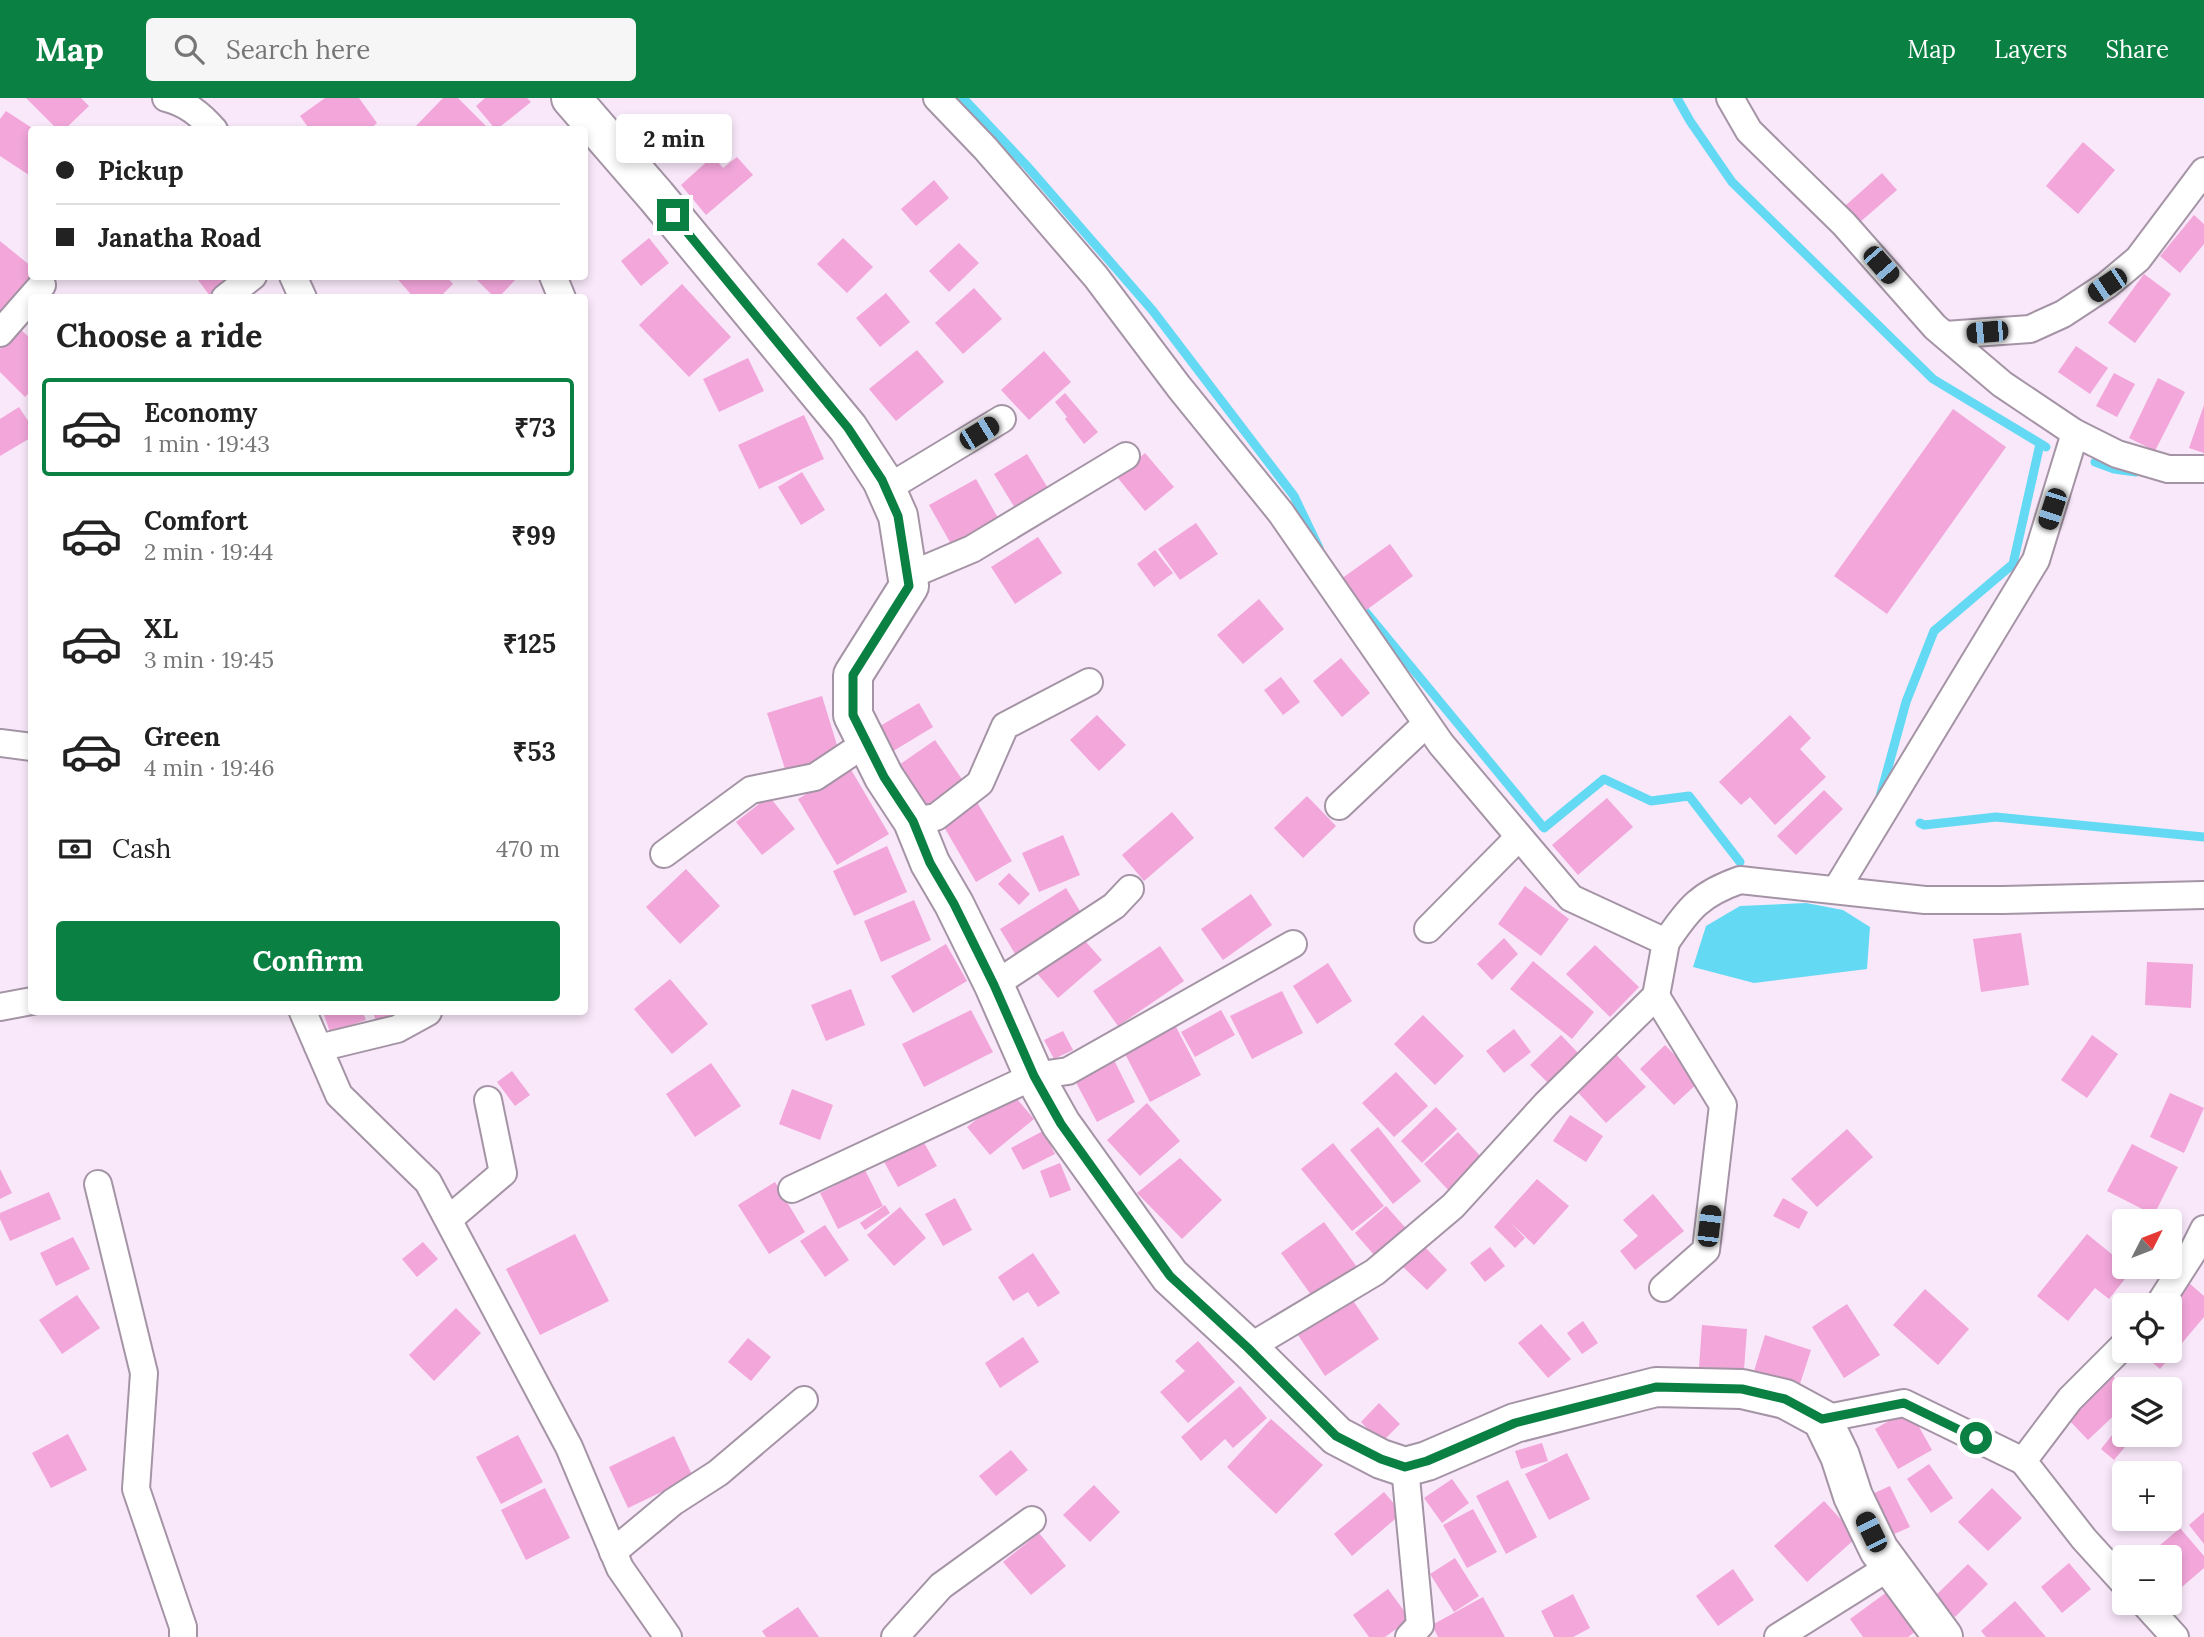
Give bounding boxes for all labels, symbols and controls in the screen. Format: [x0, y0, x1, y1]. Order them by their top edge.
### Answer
search box [146, 18, 636, 81]
text: Map [35, 28, 104, 70]
icon: search [170, 30, 208, 68]
text: Search here [226, 33, 370, 66]
text: Map [1907, 34, 1956, 65]
text: Layers [1994, 34, 2067, 65]
text: Share [2105, 34, 2169, 65]
callout: 2 min [615, 114, 731, 162]
text: 2 min [643, 124, 705, 153]
text: Pickup [98, 154, 184, 187]
route end [657, 199, 689, 231]
text: Janatha Road [98, 221, 261, 254]
car [1860, 242, 1903, 288]
car [2084, 265, 2131, 305]
text: Choose a ride [56, 315, 263, 356]
car [1966, 320, 2009, 344]
icon: car [60, 396, 123, 459]
text: Economy [144, 396, 257, 429]
text: ₹73 [514, 411, 556, 444]
car [956, 413, 1003, 453]
text: 1 min · 19:43 [144, 429, 270, 458]
car [2036, 486, 2069, 532]
icon: car [60, 504, 123, 567]
text: Comfort [144, 504, 248, 537]
text: ₹99 [511, 519, 556, 552]
text: 2 min · 19:44 [144, 537, 274, 566]
icon: car [60, 612, 123, 675]
text: XL [144, 612, 178, 645]
text: ₹125 [503, 627, 556, 660]
text: 3 min · 19:45 [144, 645, 274, 674]
icon: car [60, 720, 123, 783]
text: Green [144, 720, 220, 753]
text: ₹53 [513, 735, 556, 768]
text: 4 min · 19:46 [144, 753, 275, 782]
icon: cash [56, 830, 94, 868]
text: Cash [112, 832, 171, 865]
text: 470 m [496, 834, 560, 863]
button: Confirm [56, 921, 560, 1001]
car [1697, 1204, 1722, 1248]
north arrow [2112, 1209, 2182, 1279]
map controls [2112, 1209, 2182, 1615]
button: locate [2112, 1293, 2182, 1363]
button: layers [2112, 1377, 2182, 1447]
route start [1960, 1422, 1992, 1454]
button: + [2112, 1461, 2182, 1531]
car [1853, 1509, 1890, 1555]
button: − [2112, 1545, 2182, 1615]

